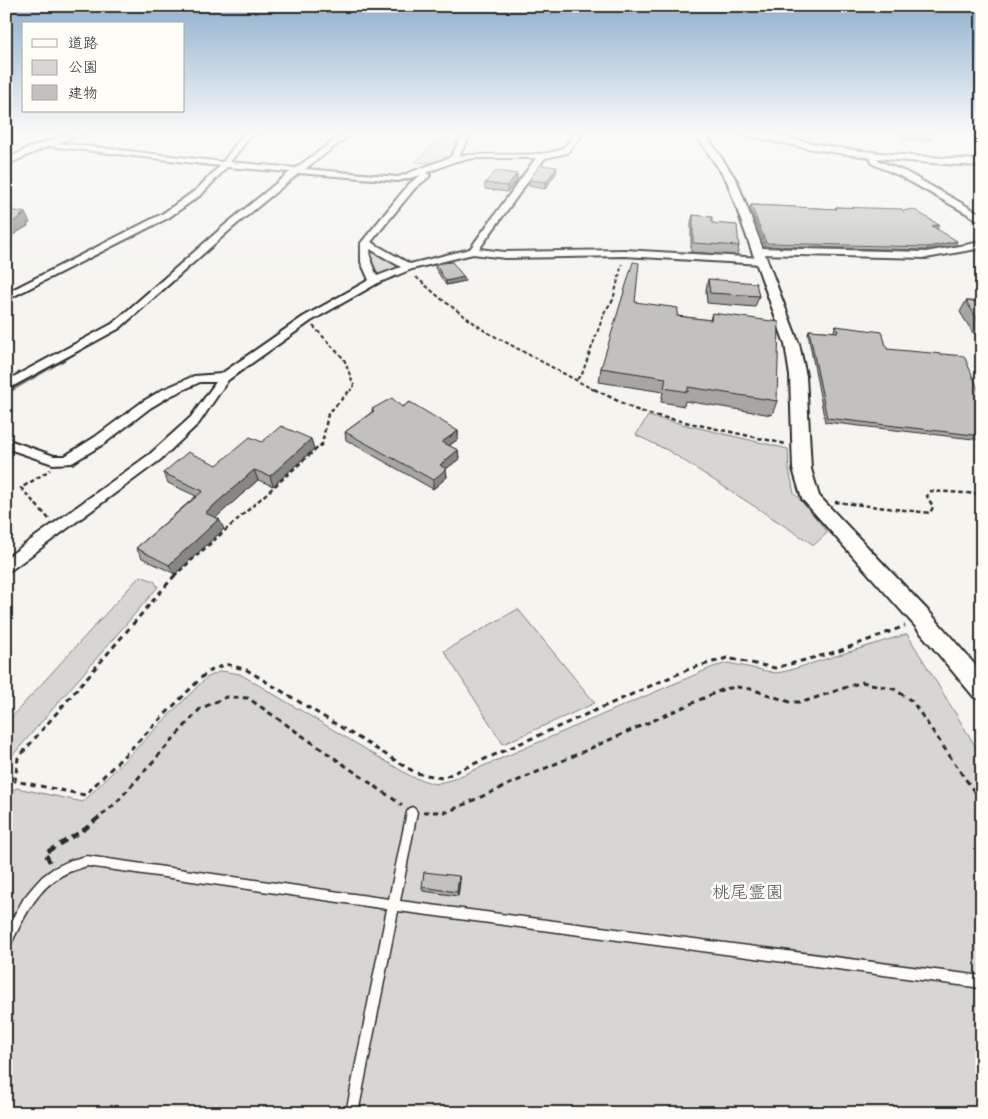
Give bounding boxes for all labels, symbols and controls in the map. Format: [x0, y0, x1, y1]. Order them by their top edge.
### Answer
legend [22, 22, 185, 112]
text: 道路 [68, 30, 98, 53]
text: 公園 [68, 54, 98, 77]
text: 建物 [68, 80, 98, 103]
park label: 桃尾霊園 [712, 877, 784, 904]

